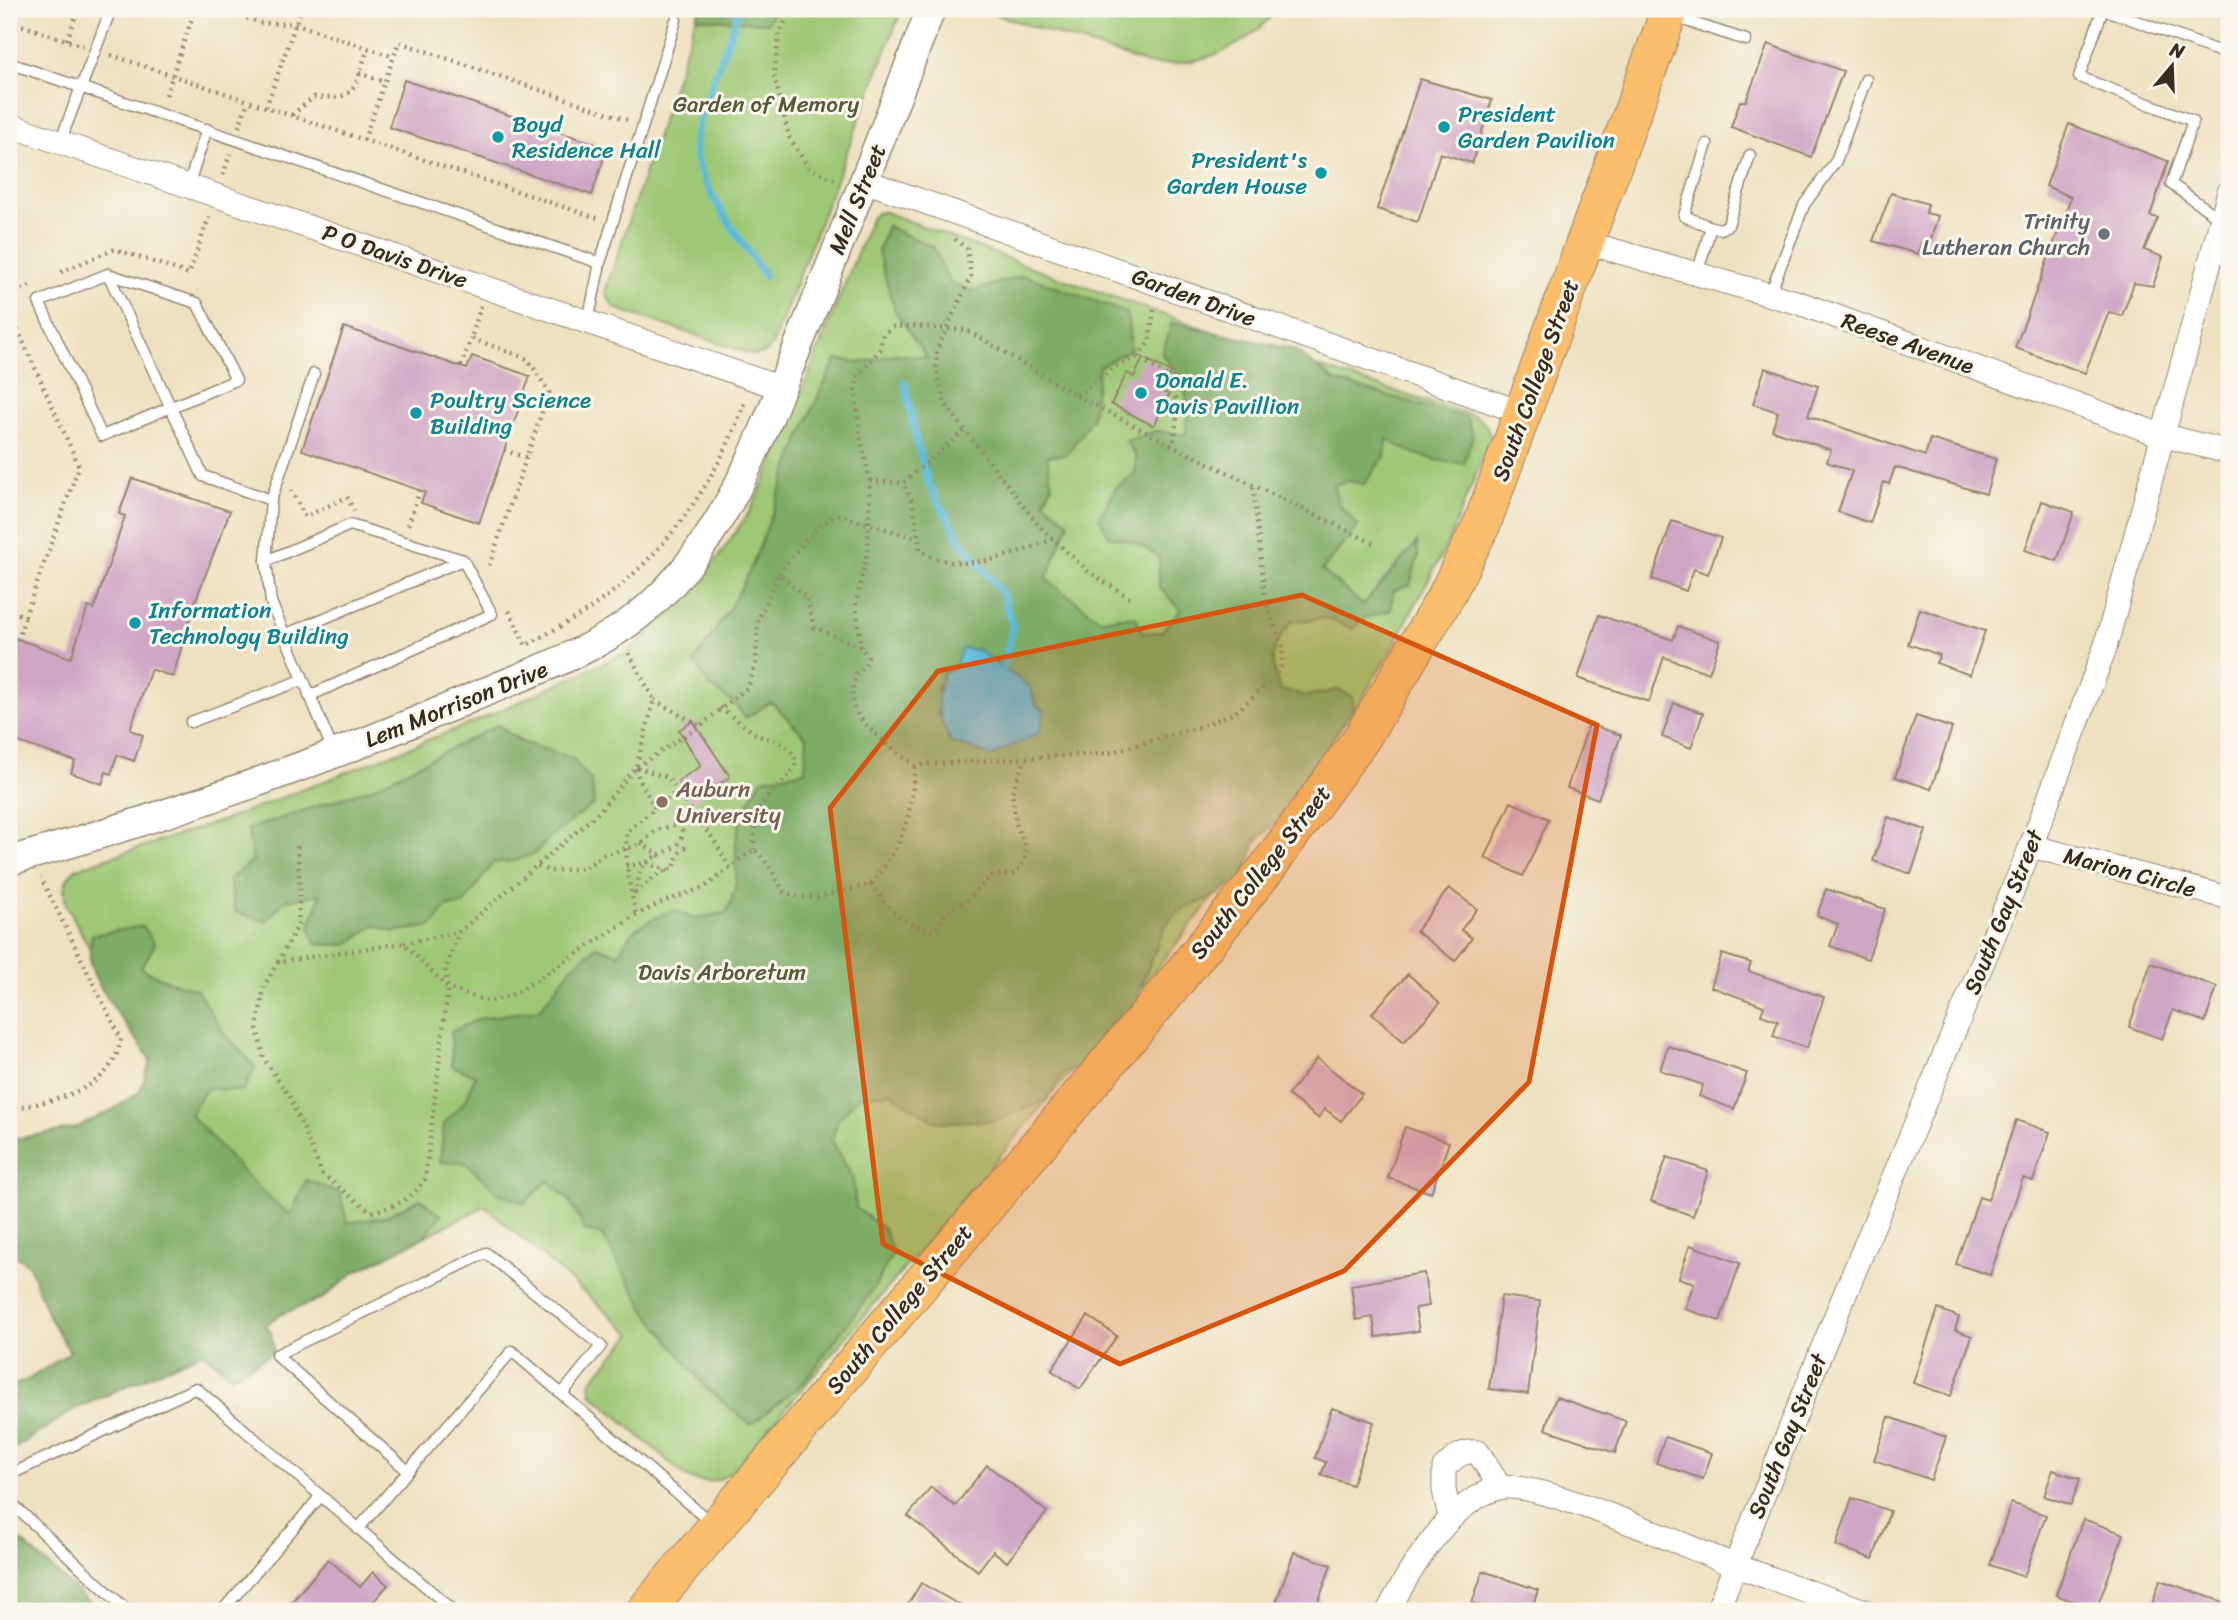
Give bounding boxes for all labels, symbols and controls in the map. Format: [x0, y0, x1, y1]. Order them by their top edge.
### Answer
north arrow [2136, 32, 2206, 102]
text: N [2165, 32, 2190, 68]
park label: Garden of Memory [673, 84, 859, 125]
place label: President Garden Pavilion [1458, 94, 1616, 161]
place label: Boyd Residence Hall [512, 104, 661, 171]
marker: President Garden Pavilion [1436, 119, 1452, 135]
marker: Boyd Residence Hall [490, 129, 506, 145]
street label: Mell Street [817, 137, 898, 261]
place label: President's Garden House [1167, 140, 1308, 207]
marker: President's Garden House [1313, 165, 1329, 181]
place label: Trinity Lutheran Church [1922, 201, 2090, 268]
street label: P O Davis Drive [316, 212, 473, 301]
marker: Trinity Lutheran Church [2096, 226, 2112, 242]
street label: Garden Drive [1126, 256, 1262, 339]
street label: South College Street [1480, 273, 1591, 487]
street label: Reese Avenue [1836, 300, 1980, 386]
place label: Donald E. Davis Pavillion [1155, 360, 1300, 427]
place label: Poultry Science Building [430, 380, 591, 447]
marker: Donald E. Davis Pavillion [1133, 385, 1149, 401]
marker: Poultry Science Building [408, 405, 424, 421]
place label: Information Technology Building [148, 590, 349, 657]
marker: Information Technology Building [127, 615, 143, 631]
street label: Lem Morrison Drive [358, 649, 554, 760]
place label: Auburn University [675, 769, 781, 836]
street label: South College Street [1179, 776, 1342, 969]
marker: Auburn University [654, 794, 670, 810]
street label: South Gay Street [1952, 822, 2056, 1001]
street label: Marion Circle [2059, 835, 2201, 910]
park label: Davis Arboretum [638, 952, 806, 993]
street label: South College Street [815, 1215, 983, 1404]
street label: South Gay Street [1736, 1346, 1840, 1525]

